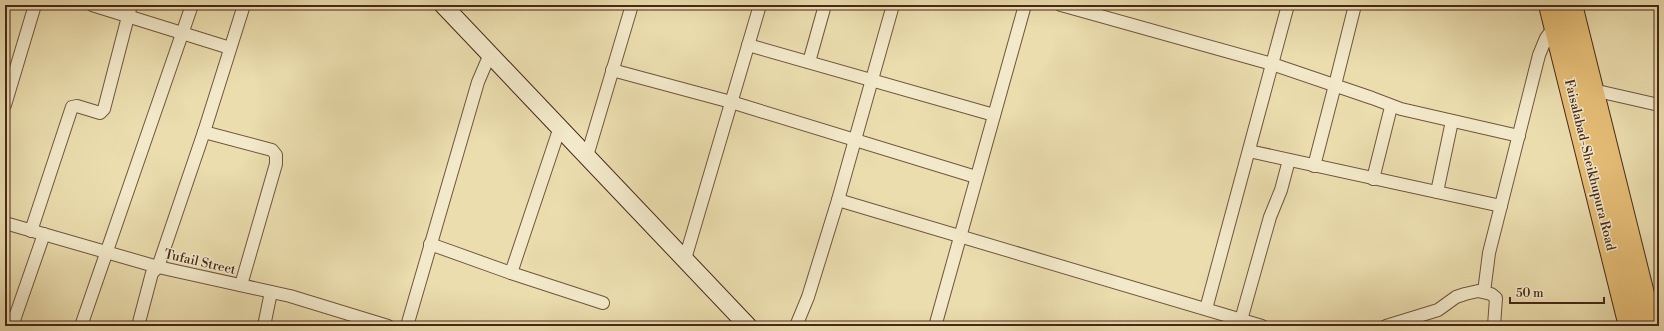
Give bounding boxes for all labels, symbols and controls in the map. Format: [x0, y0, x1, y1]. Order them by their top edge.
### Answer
street label: Faisalabad-Sheikhupura Road [1561, 78, 1619, 253]
street label: Tufail Street [163, 246, 238, 278]
scale bar [1510, 279, 1604, 305]
text: 50 m [1516, 286, 1544, 301]

